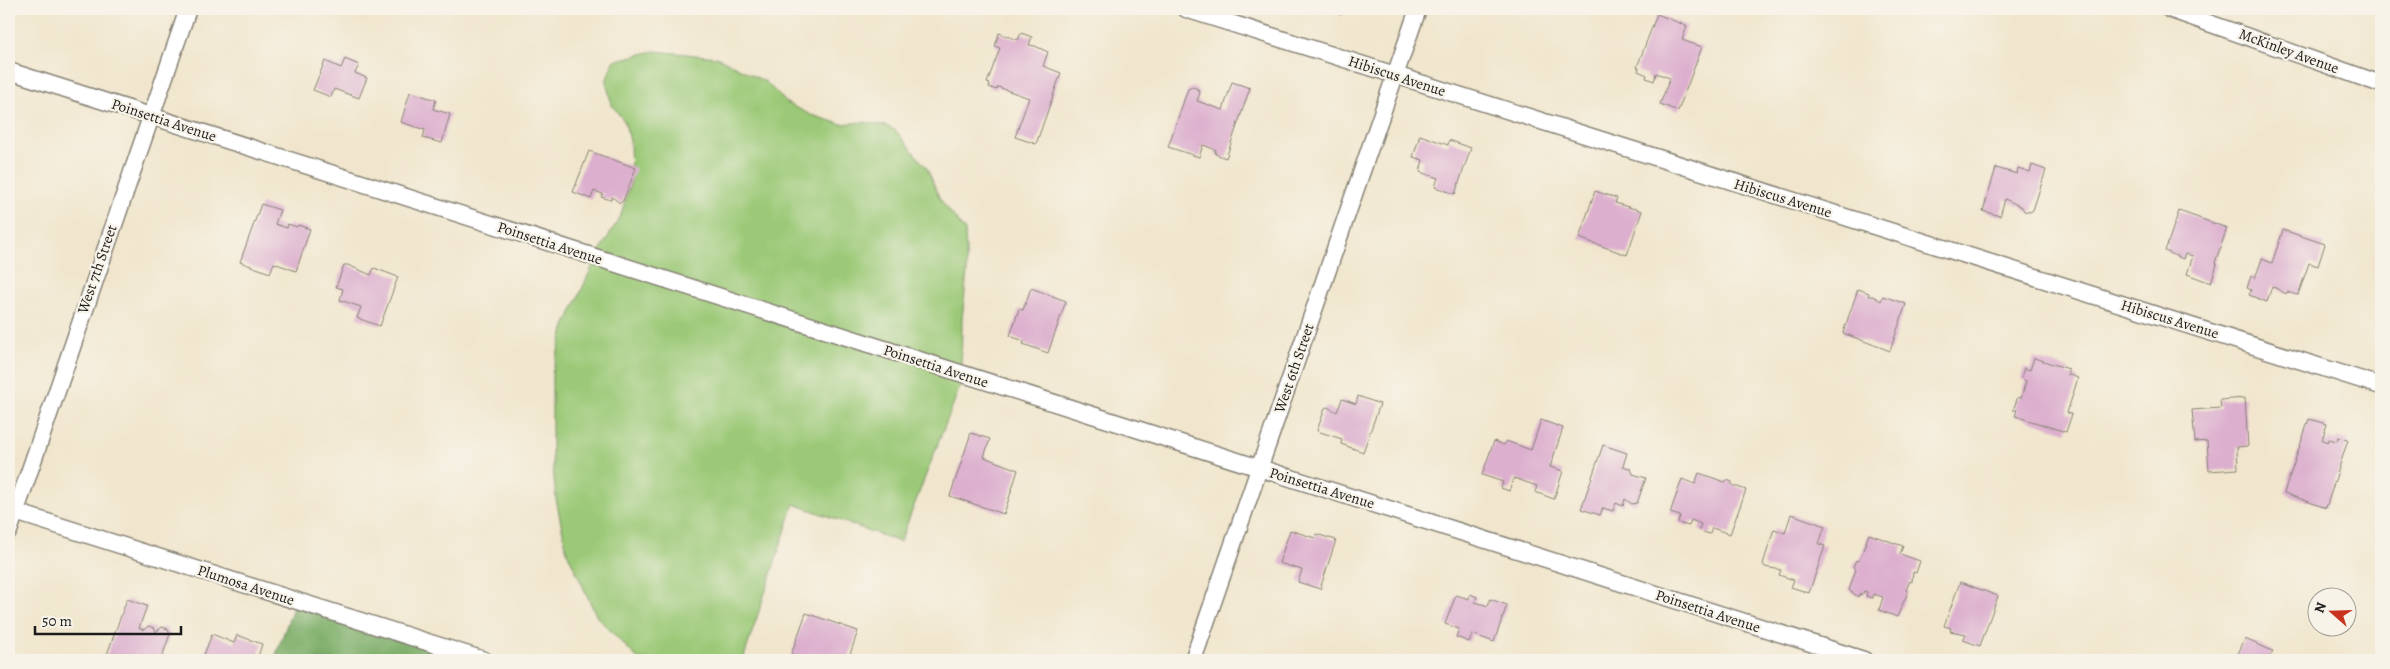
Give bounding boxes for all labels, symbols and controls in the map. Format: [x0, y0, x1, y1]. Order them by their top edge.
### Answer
street label: McKinley Avenue [2236, 24, 2342, 78]
street label: Hibiscus Avenue [1346, 51, 1449, 101]
street label: Poinsettia Avenue [109, 94, 219, 146]
street label: Hibiscus Avenue [1732, 174, 1835, 222]
street label: Poinsettia Avenue [495, 217, 605, 269]
street label: West 7th Street [72, 222, 122, 317]
street label: Hibiscus Avenue [2119, 295, 2222, 343]
street label: West 6th Street [1269, 321, 1319, 416]
street label: Poinsettia Avenue [881, 340, 991, 392]
street label: Poinsettia Avenue [1267, 462, 1377, 514]
street label: Plumosa Avenue [195, 560, 297, 610]
street label: Poinsettia Avenue [1653, 585, 1763, 637]
north arrow [2308, 586, 2358, 636]
text: N [2310, 600, 2331, 616]
scale bar [35, 604, 181, 636]
text: 50 m [42, 611, 72, 631]

